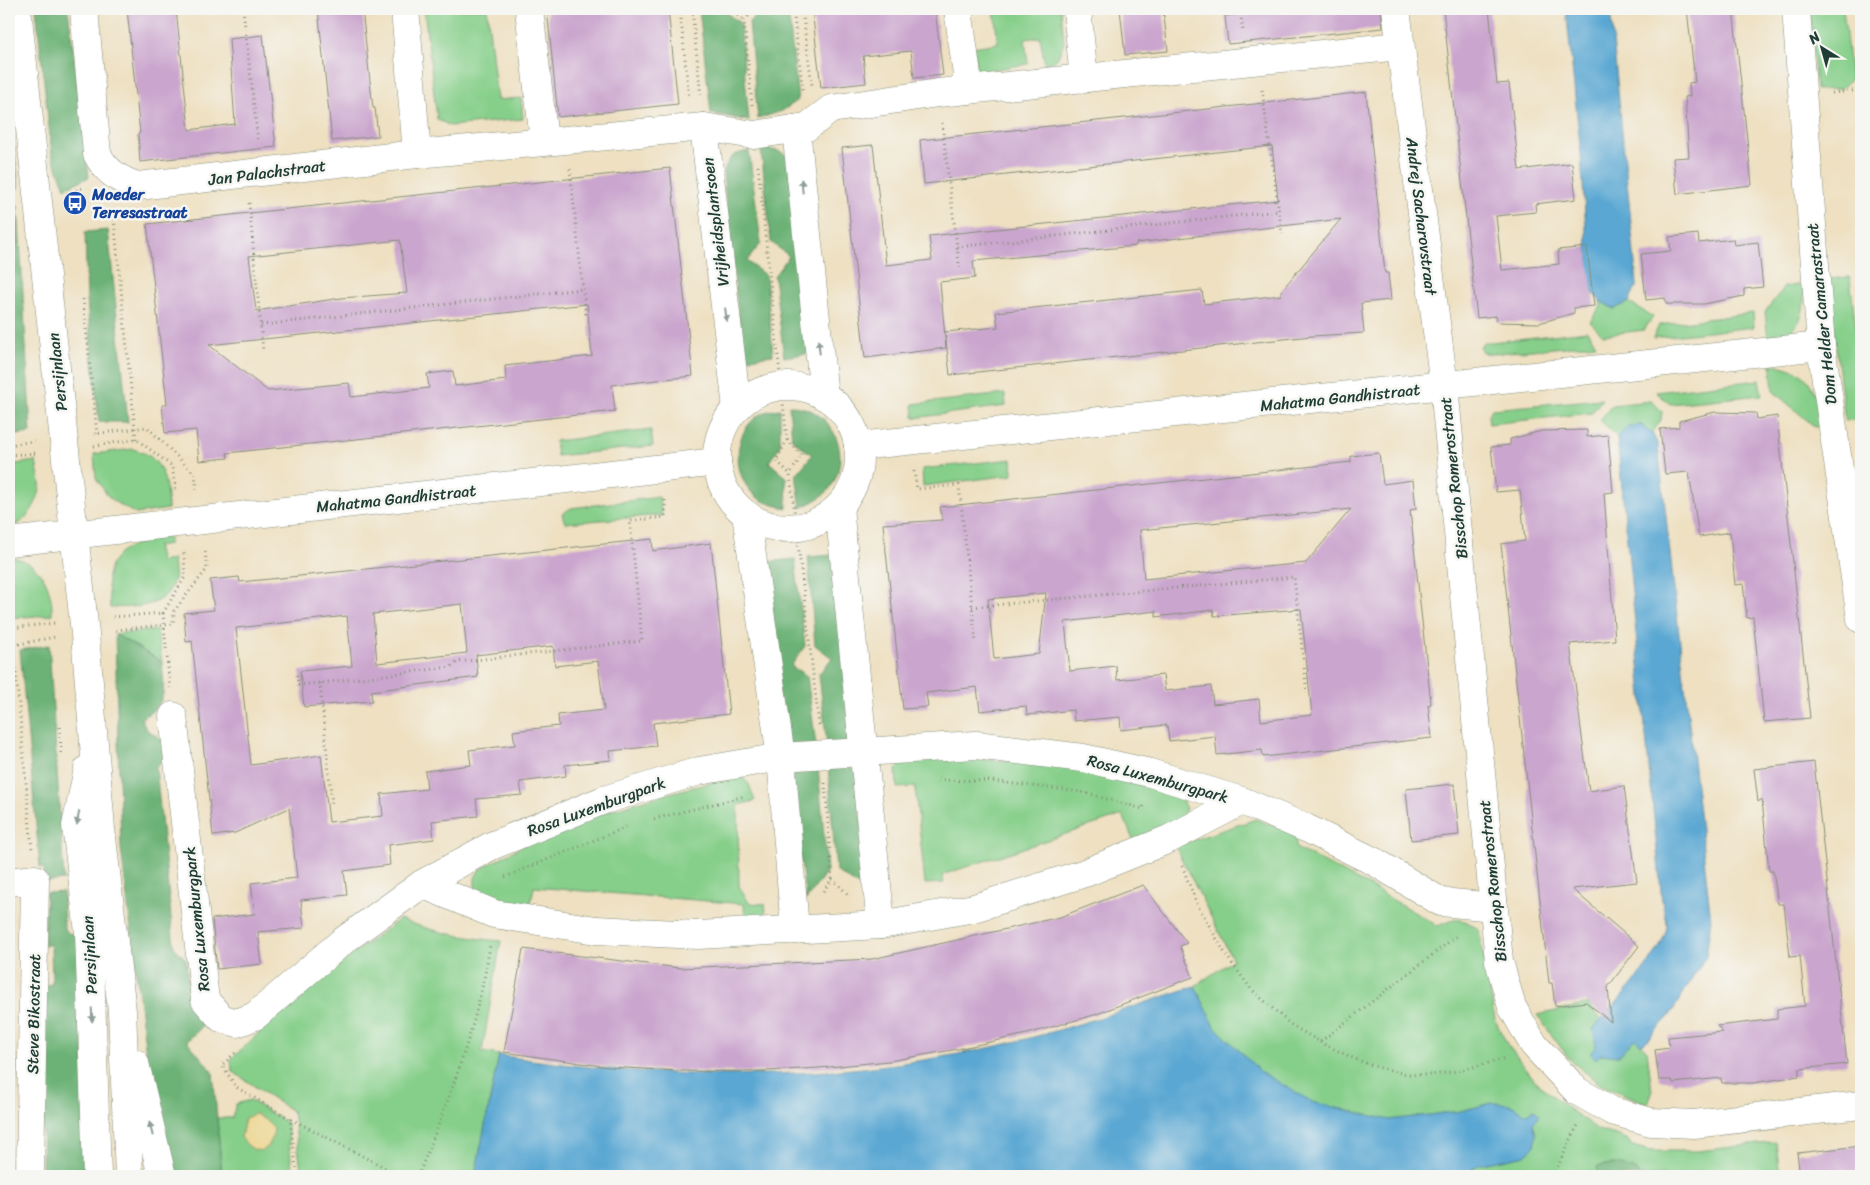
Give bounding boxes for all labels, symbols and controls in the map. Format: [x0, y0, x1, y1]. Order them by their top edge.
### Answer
north arrow [1798, 22, 1848, 72]
text: N [1802, 25, 1826, 52]
street label: Andrej Sacharovstraat [1397, 134, 1446, 297]
street label: Jan Palachstraat [206, 151, 327, 194]
street label: Vrijheidsplantsoen [693, 156, 738, 288]
one-way arrow [798, 177, 806, 193]
place label: Moeder Terresastraat [91, 180, 188, 227]
bus stop icon: Moeder Terresastraat [62, 190, 88, 216]
street label: Dom Helder Camarastraat [1798, 222, 1845, 406]
one-way arrow [722, 307, 730, 323]
street label: Persijnlaan [39, 331, 76, 413]
one-way arrow [815, 339, 823, 355]
street label: Mahatma Gandhistraat [1259, 375, 1422, 420]
street label: Bisschop Romerostraat [1431, 396, 1476, 560]
street label: Mahatma Gandhistraat [315, 476, 478, 521]
street label: Rosa Luxemburgpark [1084, 746, 1232, 811]
street label: Rosa Luxemburgpark [523, 768, 670, 845]
street label: Bisschop Romerostraat [1470, 799, 1515, 963]
one-way arrow [74, 811, 82, 826]
street label: Rosa Luxemburgpark [174, 845, 219, 993]
street label: Persijnlaan [73, 915, 106, 995]
street label: Steve Bikostraat [18, 954, 49, 1074]
one-way arrow [88, 1007, 96, 1023]
one-way arrow [147, 1121, 155, 1136]

